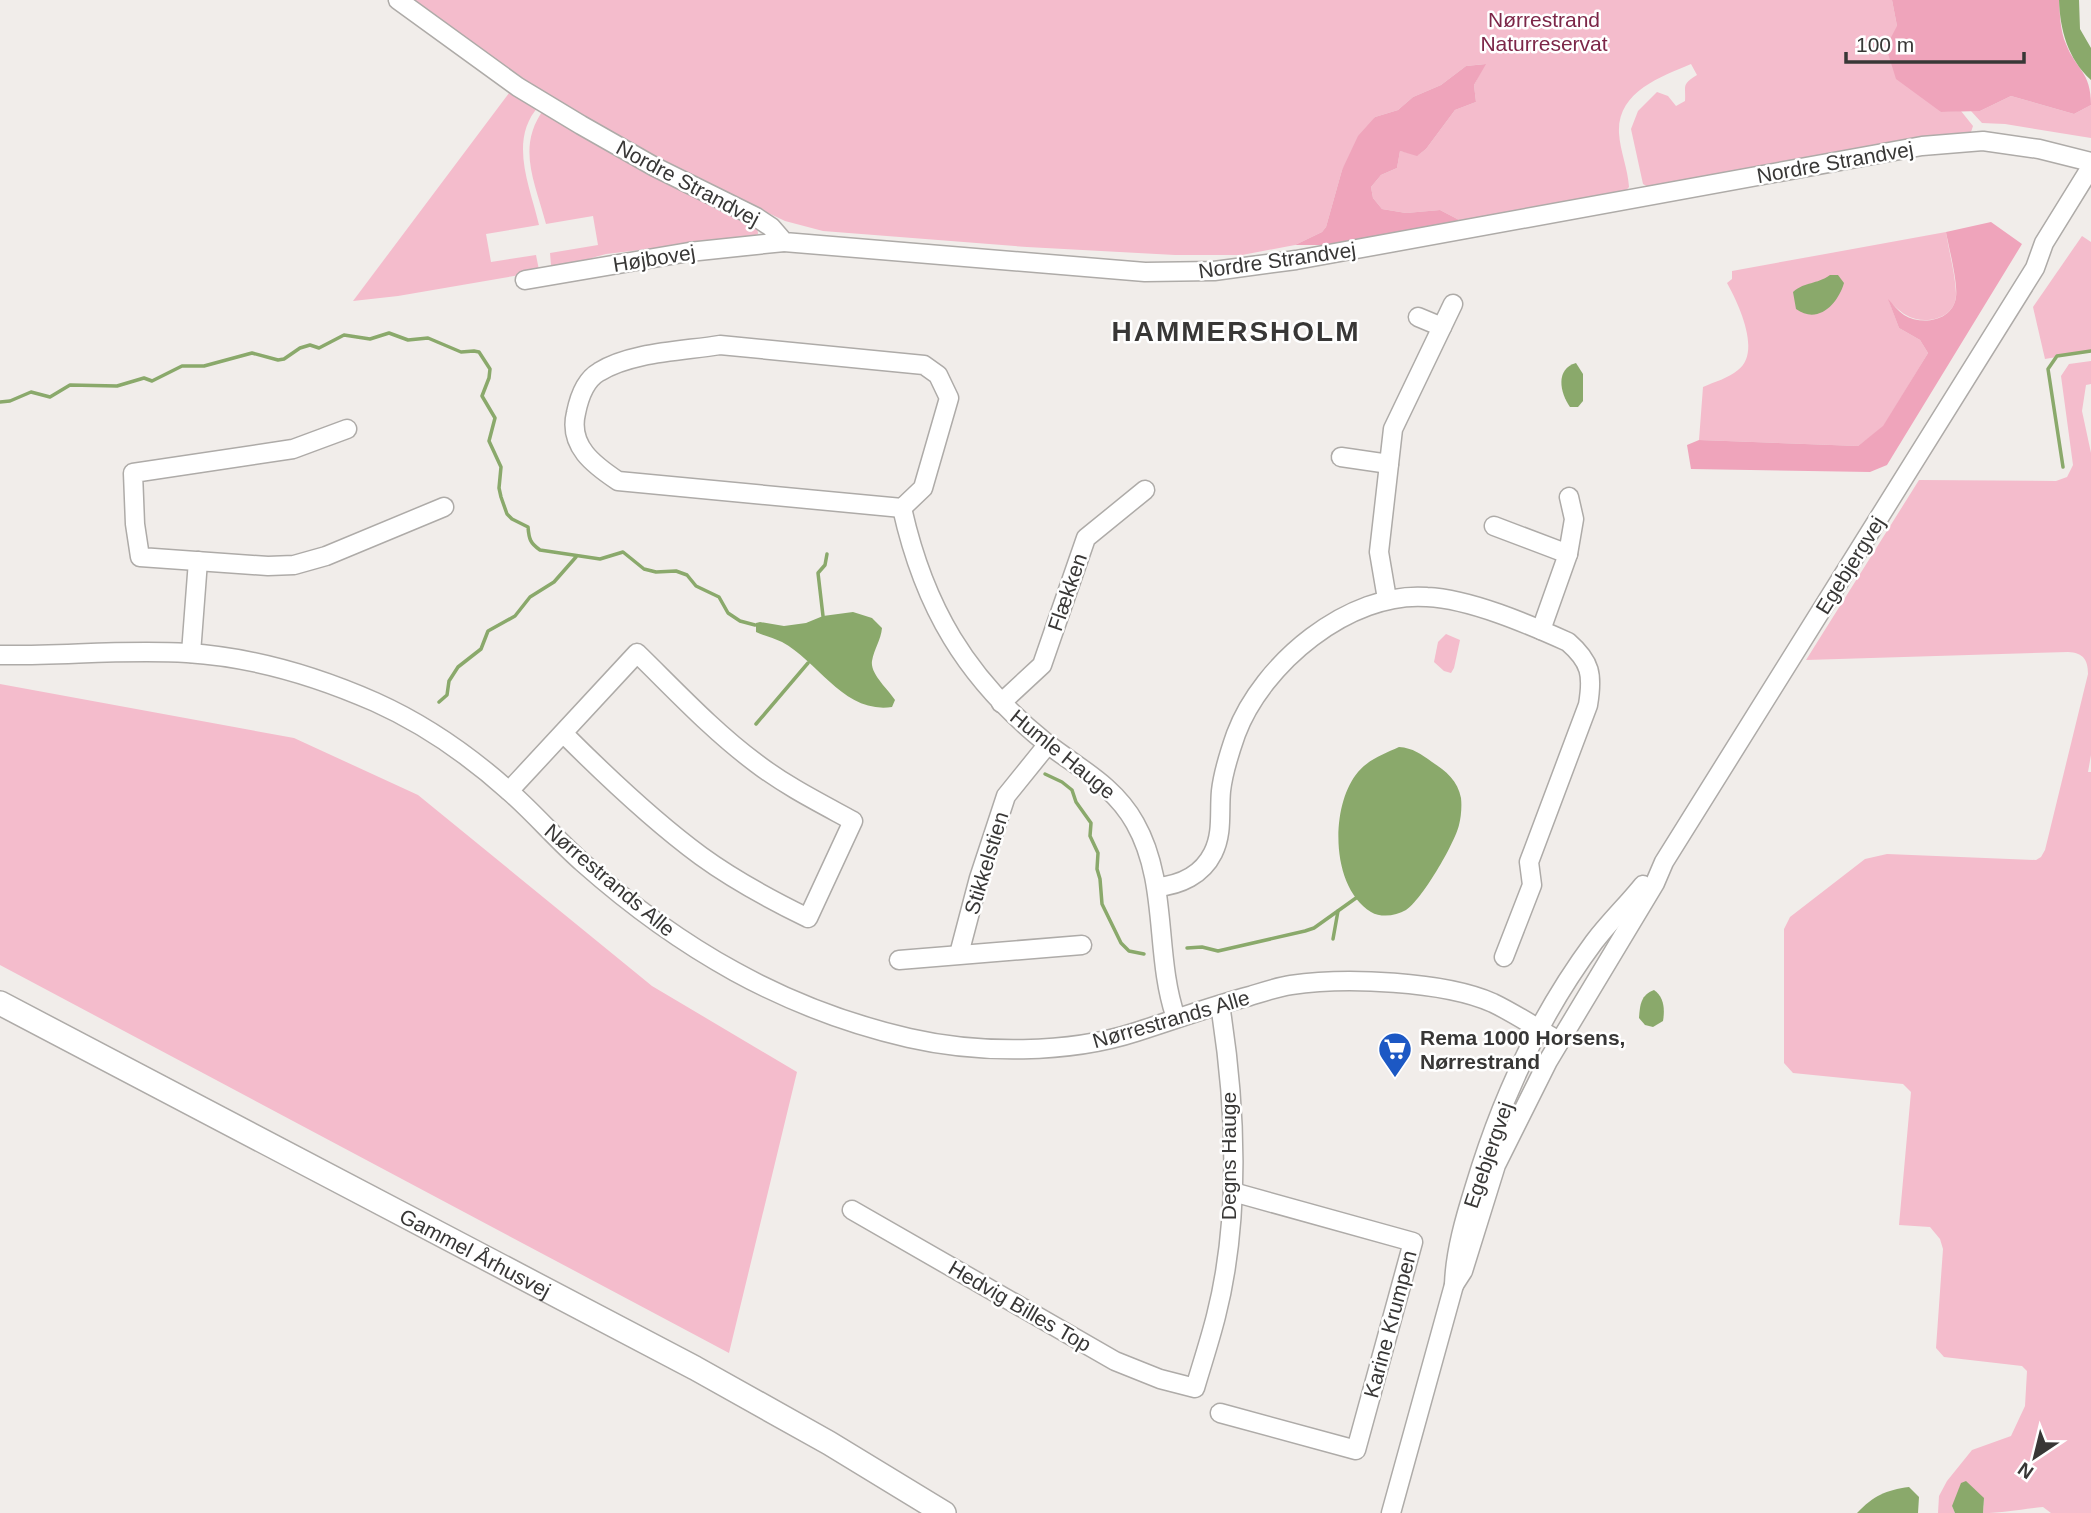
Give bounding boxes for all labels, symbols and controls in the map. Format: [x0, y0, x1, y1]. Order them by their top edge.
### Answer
park label: Nørrestrand Naturreservat [1480, 8, 1608, 55]
scale bar [1846, 21, 2024, 65]
text: 100 m [1856, 33, 1914, 56]
street label: Nordre Strandvej [613, 136, 763, 230]
street label: Nordre Strandvej [1755, 137, 1915, 187]
street label: Nordre Strandvej [1197, 238, 1357, 282]
street label: Højbovej [611, 240, 697, 276]
district label: HAMMERSHOLM [1111, 316, 1361, 347]
street label: Egebjergvej [1811, 512, 1889, 618]
street label: Flækken [1043, 550, 1091, 634]
street label: Humle Hauge [1006, 705, 1120, 803]
street label: Stikkelstien [959, 809, 1013, 917]
street label: Nørrestrands Alle [540, 819, 680, 941]
street label: Nørrestrands Alle [1090, 986, 1252, 1052]
place label: Rema 1000 Horsens, Nørrestrand [1420, 1026, 1625, 1073]
supermarket icon: Rema 1000 Horsens, Nørrestrand [1376, 1030, 1414, 1079]
street label: Degns Hauge [1217, 1092, 1240, 1220]
street label: Egebjergvej [1459, 1099, 1517, 1211]
street label: Gammel Århusvej [396, 1204, 555, 1302]
street label: Karine Krumpen [1359, 1248, 1421, 1400]
street label: Hedvig Billes Top [945, 1256, 1095, 1356]
north arrow [2000, 1422, 2070, 1492]
text: N [2014, 1458, 2037, 1483]

